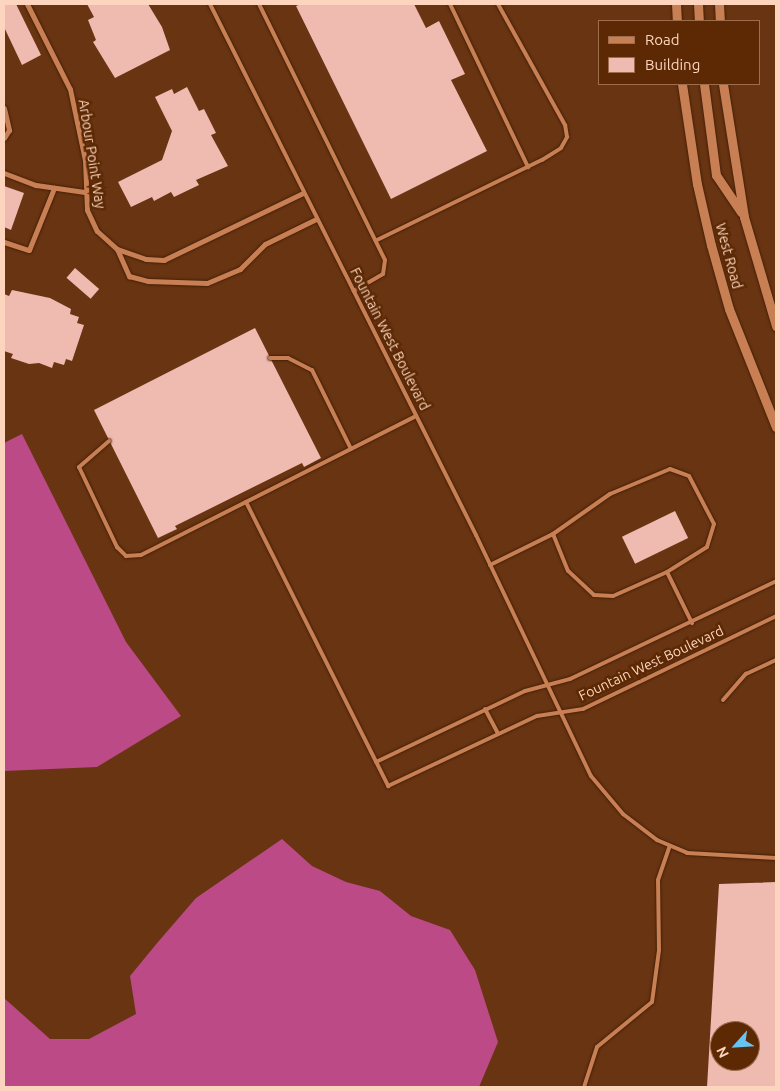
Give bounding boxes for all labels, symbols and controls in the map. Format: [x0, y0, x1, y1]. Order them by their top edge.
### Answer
legend [598, 20, 760, 85]
text: Road [645, 31, 680, 48]
text: Building [645, 56, 700, 73]
street label: Arbour Point Way [75, 98, 109, 210]
street label: West Road [712, 221, 746, 291]
street label: Fountain West Boulevard [347, 265, 433, 413]
street label: Fountain West Boulevard [576, 622, 726, 704]
north arrow [710, 1021, 760, 1071]
text: N [713, 1044, 732, 1060]

